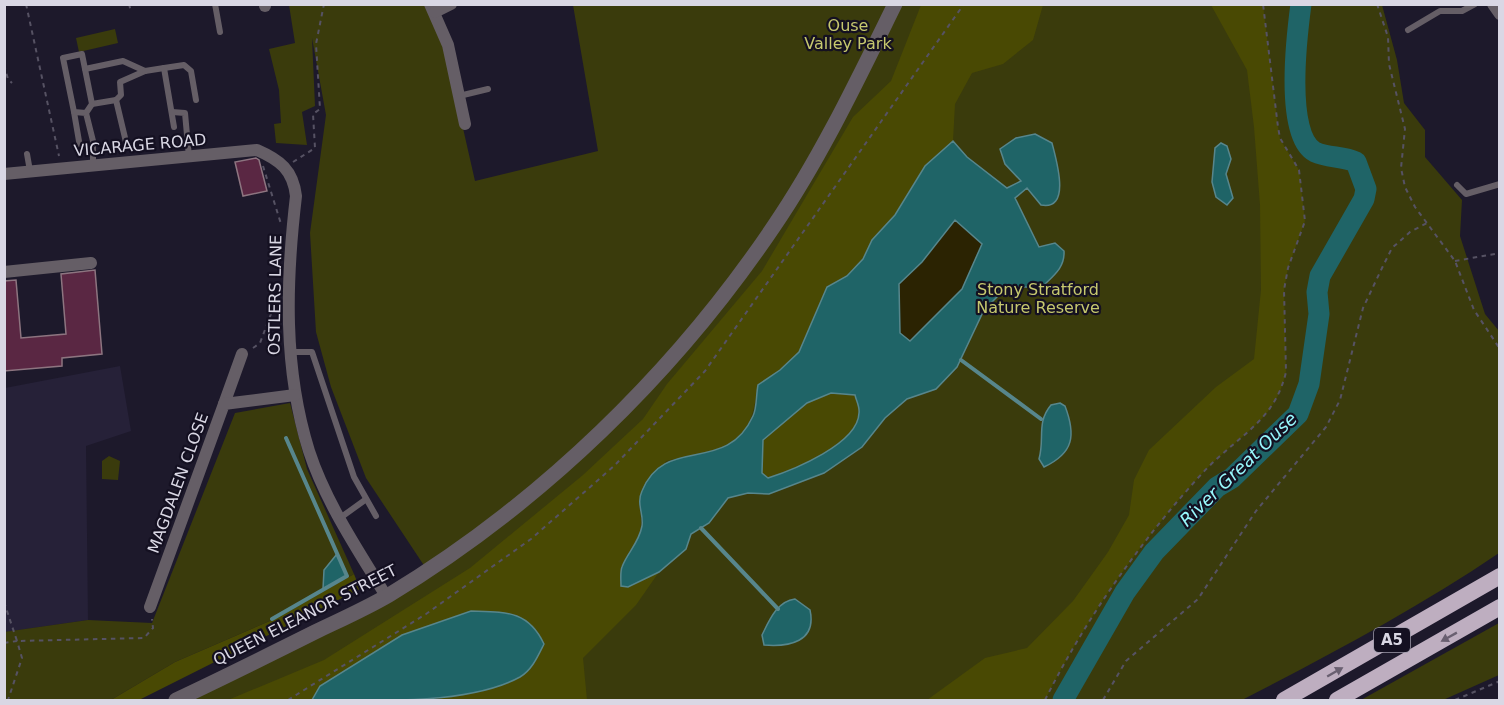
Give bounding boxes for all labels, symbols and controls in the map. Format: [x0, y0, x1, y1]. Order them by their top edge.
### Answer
park label: Ouse Valley Park [804, 16, 892, 53]
street label: VICARAGE ROAD [73, 130, 207, 160]
street label: OSTLERS LANE [264, 235, 286, 355]
park label: Stony Stratford Nature Reserve [976, 280, 1100, 317]
water label: River Great Ouse [1175, 408, 1301, 530]
street label: MAGDALEN CLOSE [144, 410, 212, 556]
street label: QUEEN ELEANOR STREET [210, 560, 400, 670]
road number: A5 [1374, 628, 1410, 652]
one-way arrow [1441, 632, 1458, 642]
one-way arrow [1327, 667, 1344, 677]

